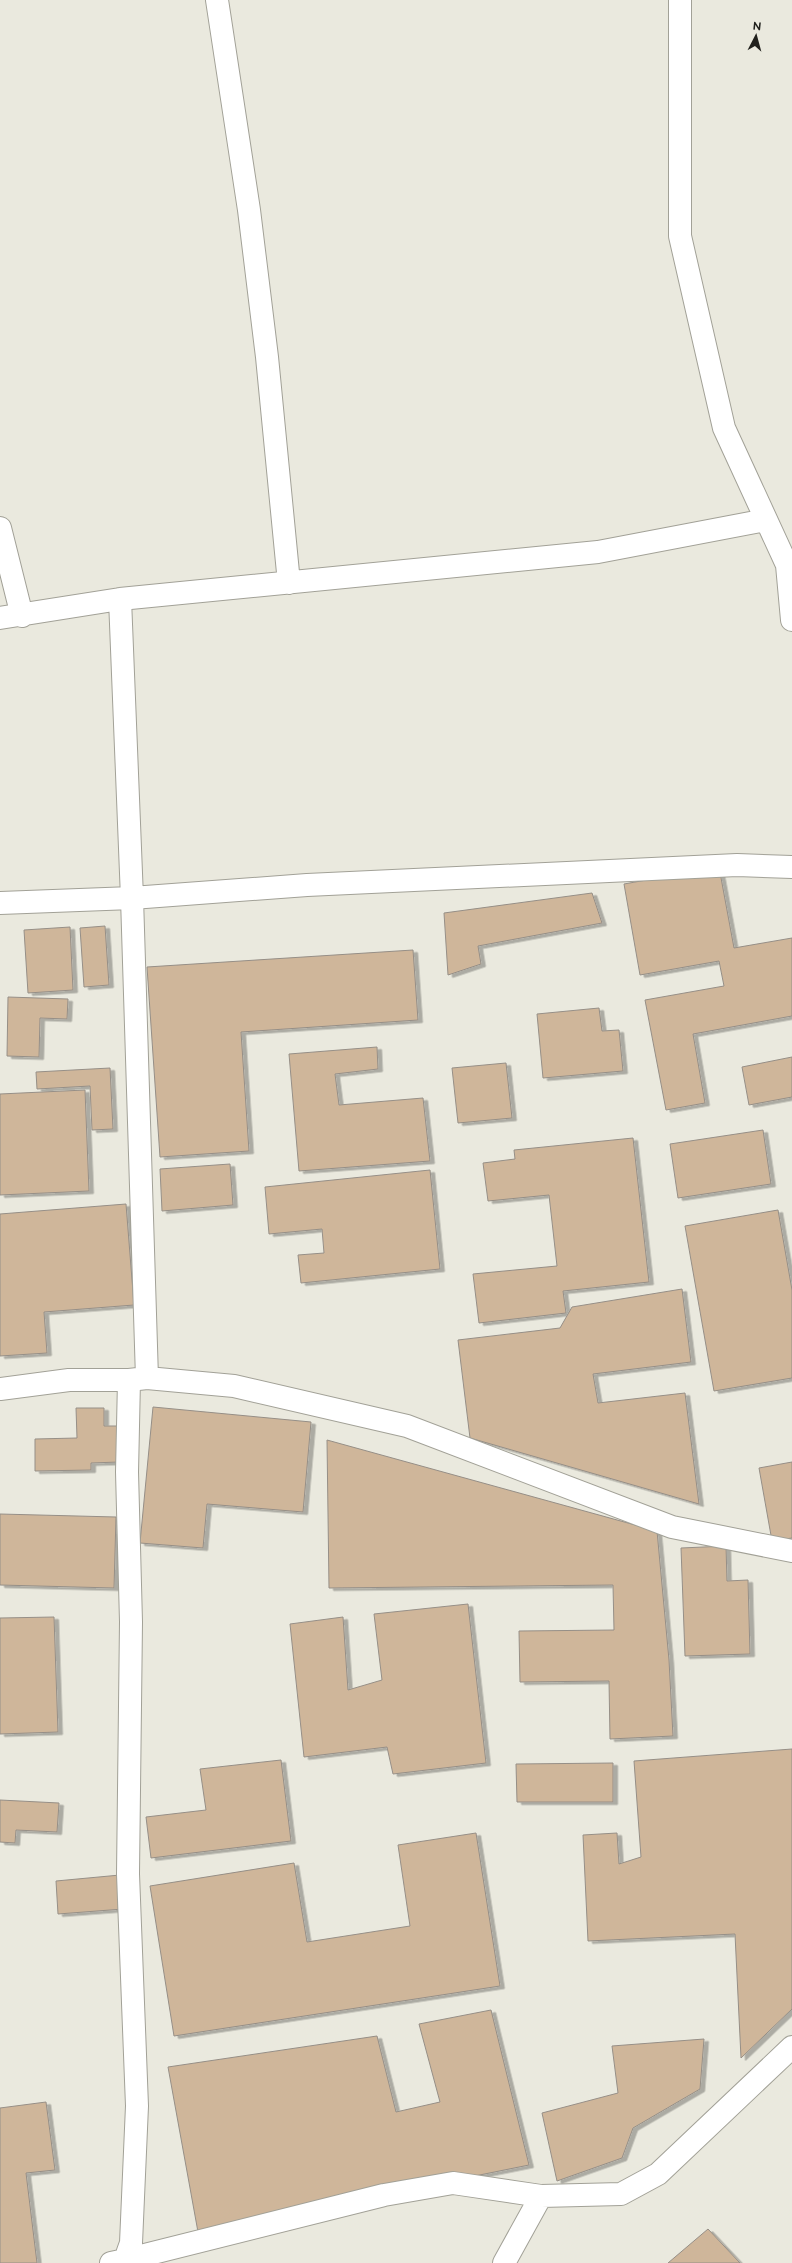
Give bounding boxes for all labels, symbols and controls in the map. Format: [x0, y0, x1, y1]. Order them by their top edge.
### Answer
north arrow [736, 16, 776, 56]
text: N [752, 20, 762, 33]

